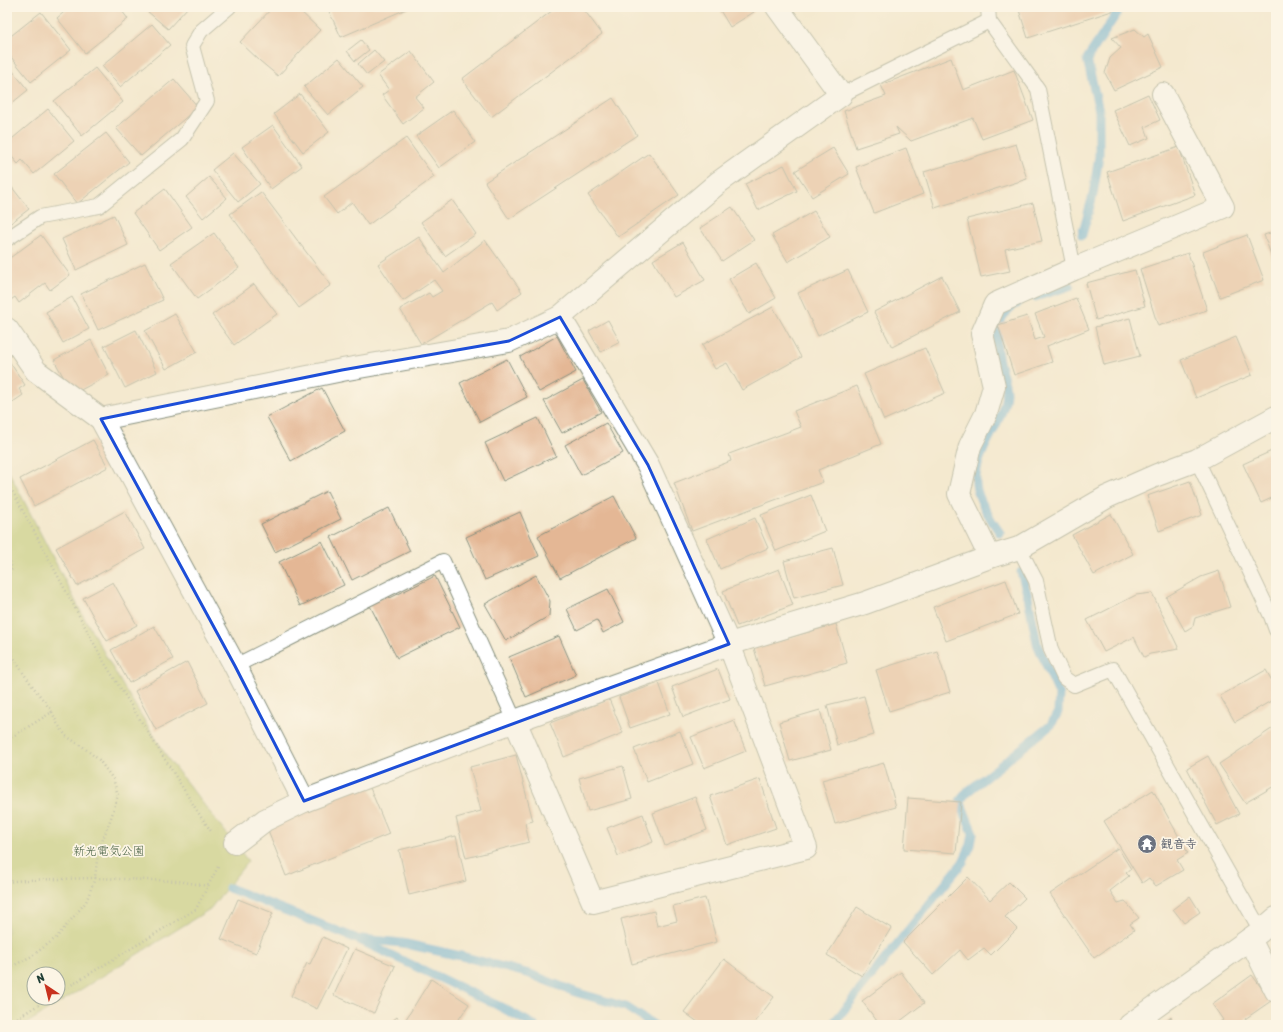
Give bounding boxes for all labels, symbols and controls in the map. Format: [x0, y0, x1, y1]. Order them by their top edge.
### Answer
temple icon: 観音寺 [1136, 833, 1158, 855]
place label: 観音寺 [1161, 833, 1197, 855]
park label: 新光電気公園 [73, 840, 145, 862]
north arrow [26, 966, 66, 1006]
text: N [31, 968, 49, 989]

